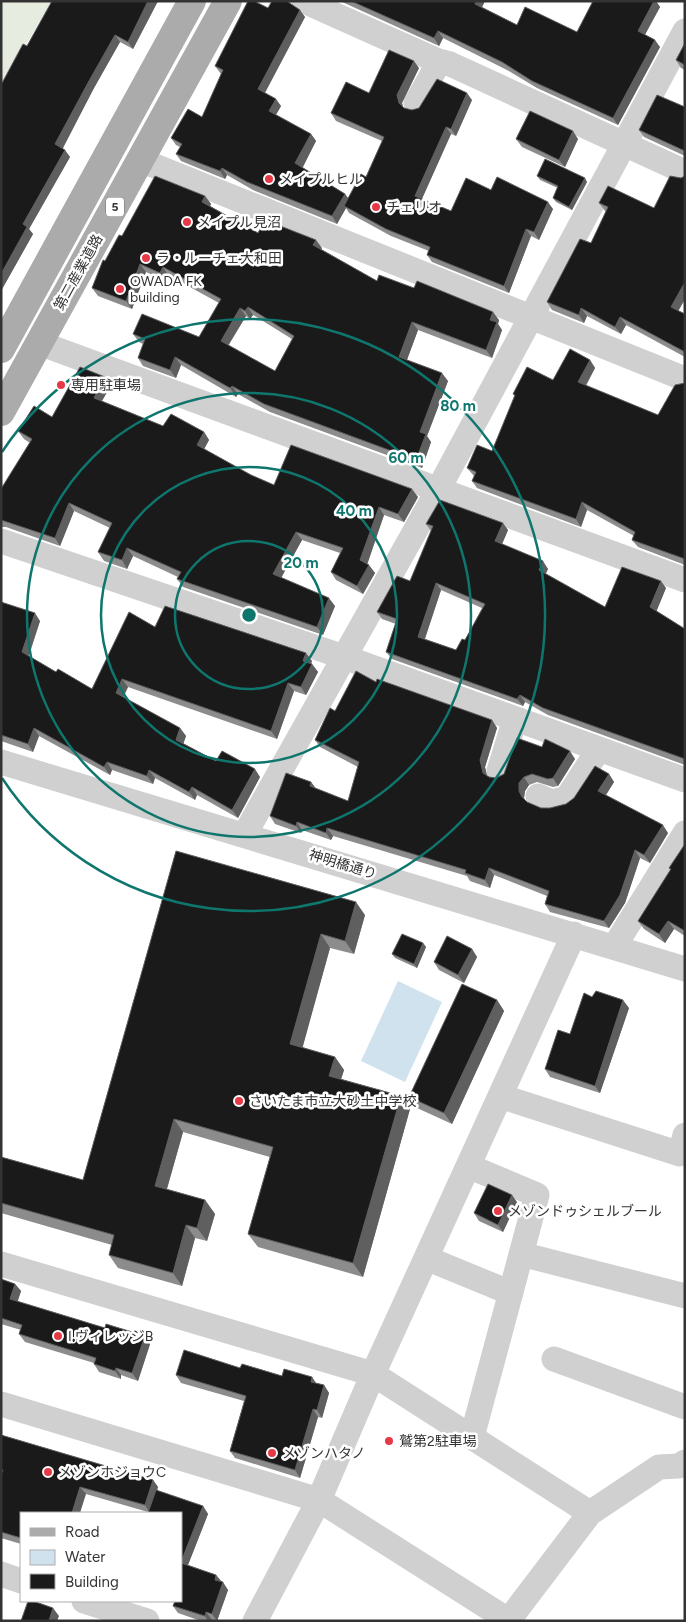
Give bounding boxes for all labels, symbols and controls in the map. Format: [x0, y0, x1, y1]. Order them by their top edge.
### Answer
place label: メイプルヒル [279, 171, 363, 188]
marker: メイプルヒル [263, 173, 275, 185]
road number: 5 [106, 198, 124, 216]
place label: チェリオ [386, 199, 442, 216]
marker: チェリオ [370, 201, 382, 213]
place label: メイプル見沼 [197, 214, 281, 231]
marker: メイプル見沼 [181, 216, 193, 228]
street label: 第二産業道路 [51, 231, 106, 313]
place label: ラ・ルーチェ大和田 [156, 250, 282, 267]
marker: ラ・ルーチェ大和田 [140, 252, 152, 264]
place label: OWADA FK building [130, 273, 202, 306]
marker: OWADA FK building [114, 283, 126, 295]
place label: 専用駐車場 [71, 377, 141, 394]
marker: 専用駐車場 [55, 379, 67, 391]
text: 80 m [440, 397, 476, 415]
text: 60 m [388, 449, 424, 467]
text: 40 m [336, 502, 372, 520]
text: 20 m [283, 554, 319, 572]
centre of rings [240, 606, 258, 624]
street label: 神明橋通り [307, 846, 379, 883]
place label: さいたま市立大砂土中学校 [249, 1093, 417, 1110]
marker: さいたま市立大砂土中学校 [233, 1095, 245, 1107]
place label: メゾンドゥシェルブール [508, 1203, 662, 1220]
marker: メゾンドゥシェルブール [492, 1205, 504, 1217]
place label: I.ヴィレッジB [68, 1328, 153, 1345]
marker: I.ヴィレッジB [52, 1330, 64, 1342]
place label: 鷲第2駐車場 [399, 1433, 477, 1450]
marker: 鷲第2駐車場 [383, 1435, 395, 1447]
place label: メゾンハタノ [282, 1445, 366, 1462]
marker: メゾンハタノ [266, 1447, 278, 1459]
place label: メゾンホジョウC [58, 1464, 166, 1481]
marker: メゾンホジョウC [42, 1466, 54, 1478]
legend [20, 1512, 182, 1602]
text: Road [65, 1523, 100, 1541]
text: Water [65, 1548, 105, 1566]
text: Building [65, 1573, 119, 1591]

